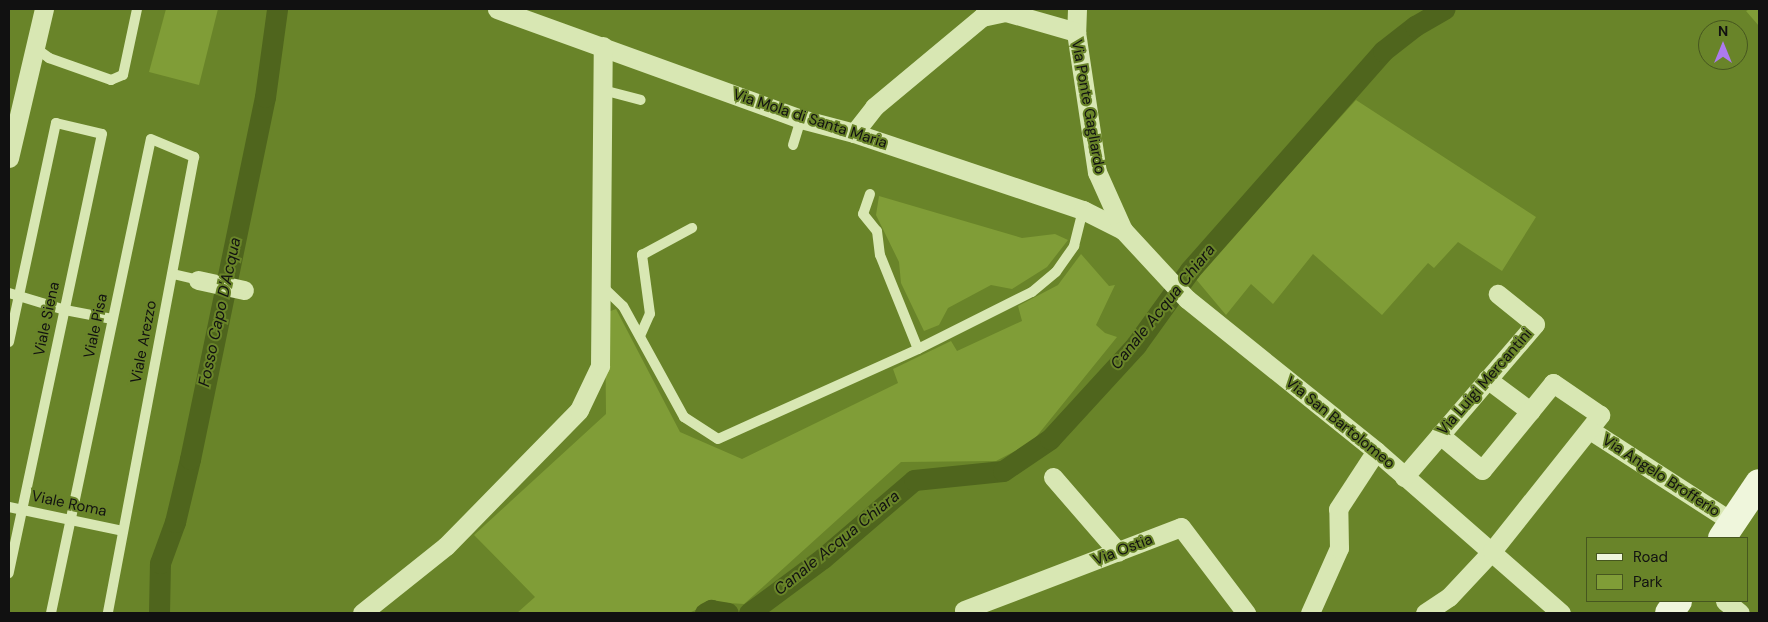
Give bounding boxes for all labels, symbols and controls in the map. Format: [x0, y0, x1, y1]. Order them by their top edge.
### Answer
north arrow [1698, 20, 1748, 70]
text: N [1718, 22, 1728, 40]
street label: Via Ponte Gagliardo [1067, 38, 1109, 176]
street label: Via Mola di Santa Maria [730, 86, 890, 152]
water label: Fosso Capo D'Acqua [195, 236, 245, 388]
water label: Canale Acqua Chiara [1107, 240, 1219, 374]
street label: Viale Siena [30, 280, 64, 358]
street label: Viale Pisa [80, 292, 112, 360]
street label: Viale Arezzo [127, 299, 161, 385]
street label: Via Luigi Mercantini [1434, 325, 1536, 439]
street label: Via San Bartolomeo [1282, 373, 1398, 473]
street label: Via Angelo Brofferio [1599, 431, 1723, 521]
street label: Viale Roma [30, 487, 108, 521]
water label: Canale Acqua Chiara [770, 487, 904, 599]
street label: Via Ostia [1091, 530, 1155, 570]
legend [1586, 537, 1748, 602]
text: Road [1633, 547, 1668, 567]
text: Park [1633, 572, 1663, 592]

